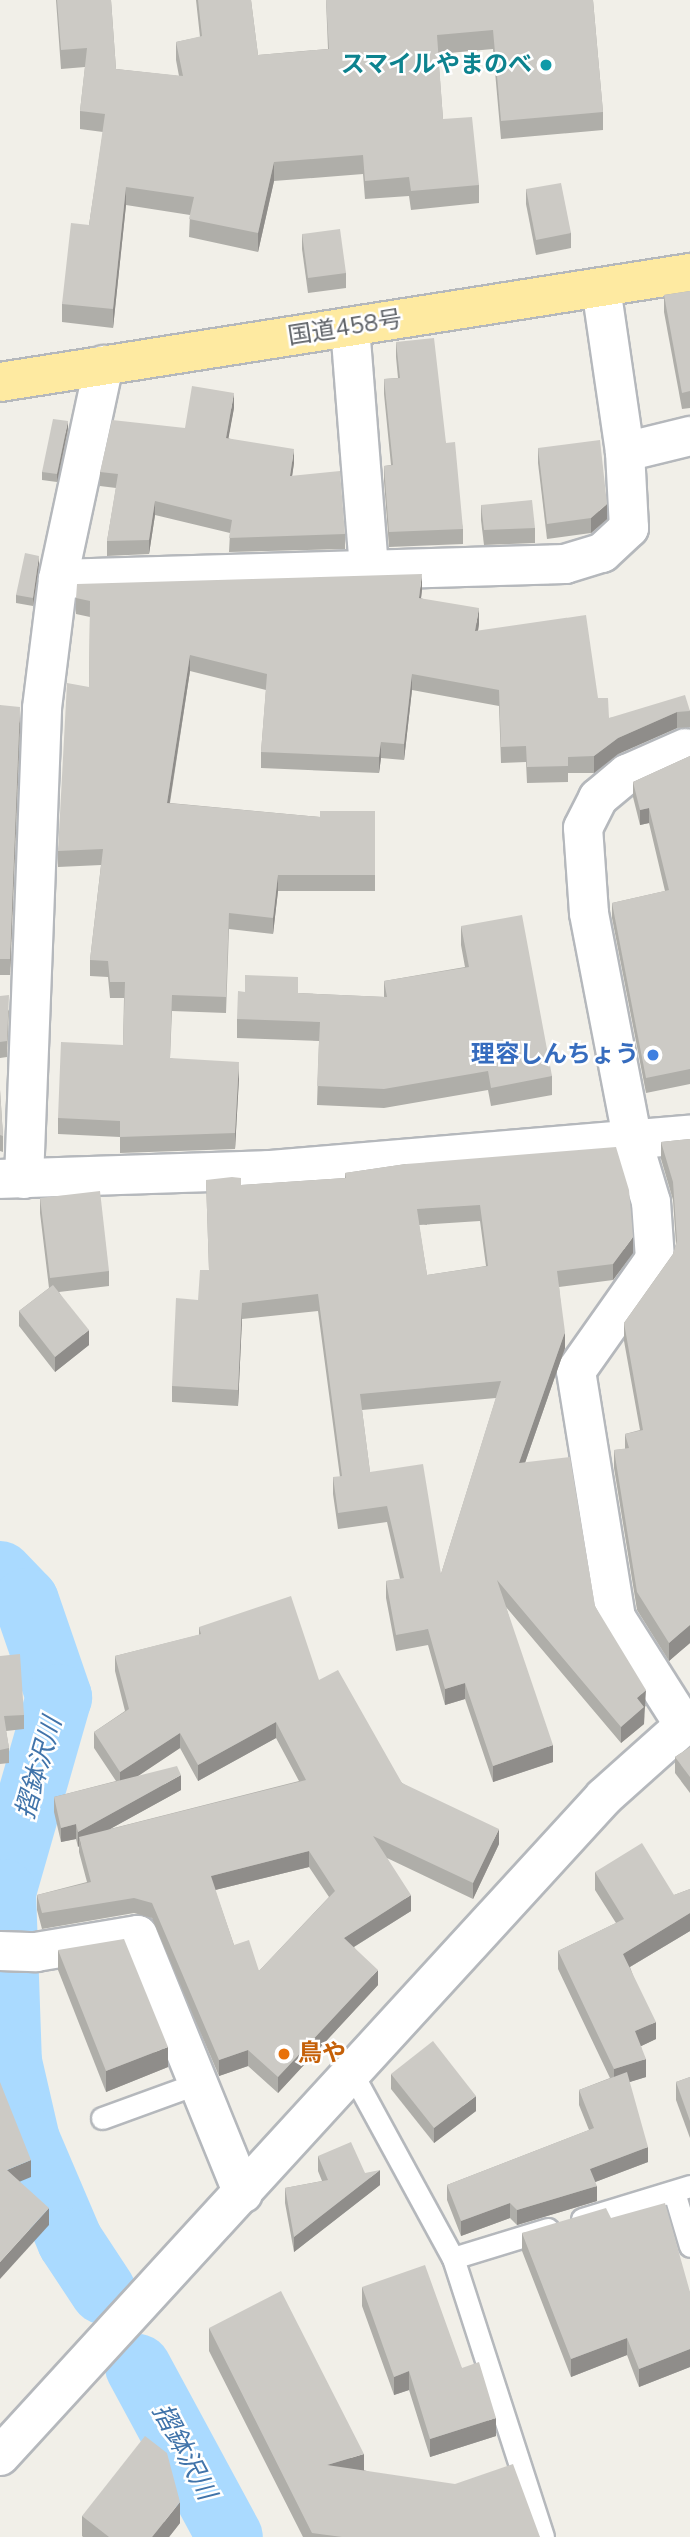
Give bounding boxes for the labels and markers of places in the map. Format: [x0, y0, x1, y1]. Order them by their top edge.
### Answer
place label: スマイルやまのべ [340, 51, 532, 79]
marker: スマイルやまのべ [538, 57, 554, 73]
place label: 理容しんちょう [471, 1041, 639, 1069]
marker: 理容しんちょう [645, 1047, 661, 1063]
place label: 鳥や [298, 2040, 346, 2068]
marker: 鳥や [276, 2046, 292, 2062]

